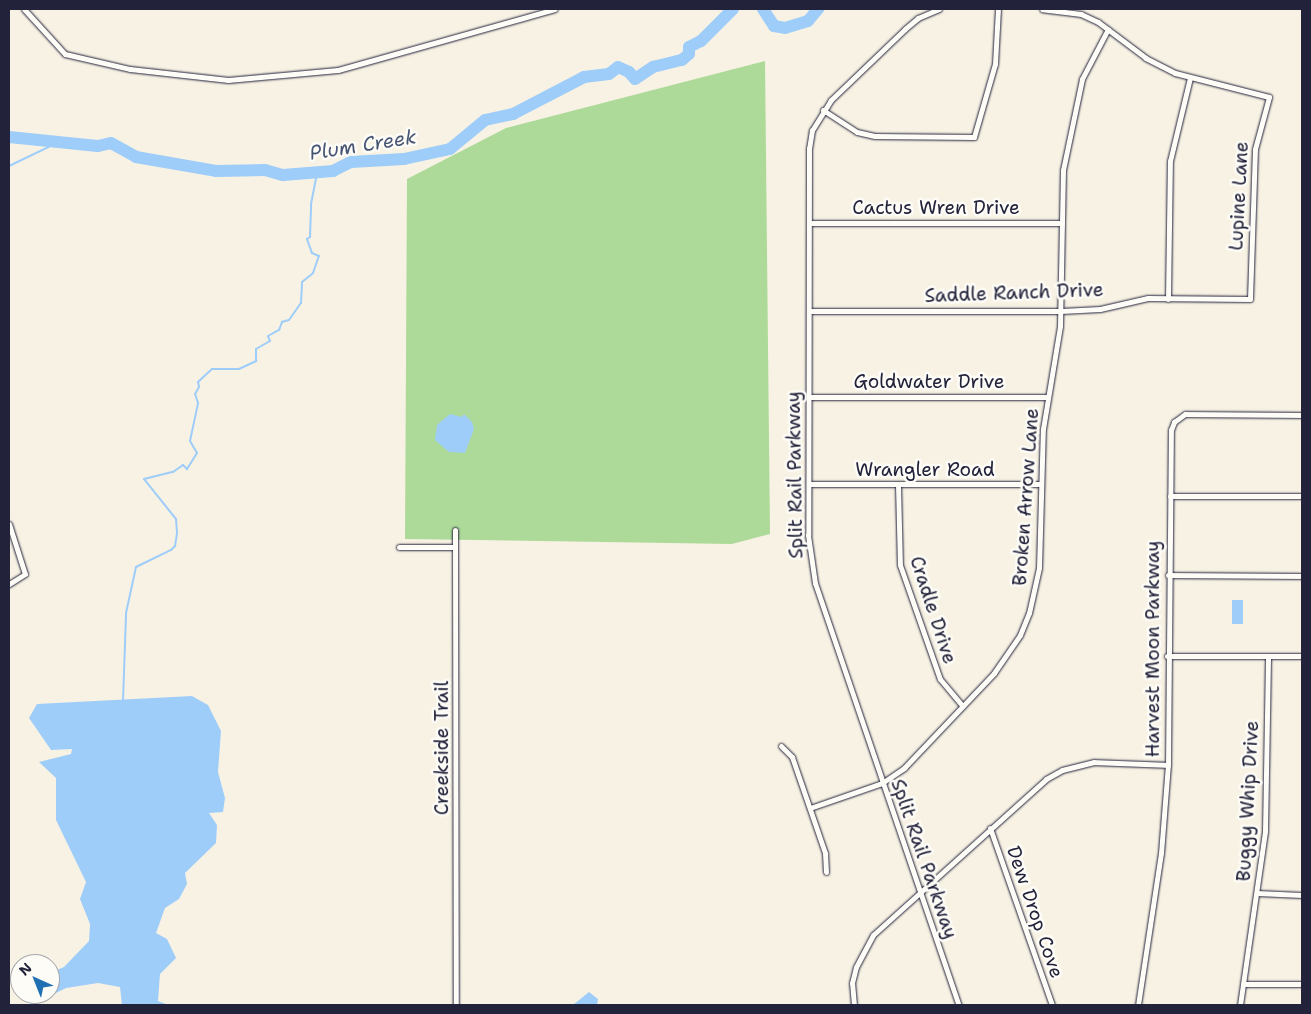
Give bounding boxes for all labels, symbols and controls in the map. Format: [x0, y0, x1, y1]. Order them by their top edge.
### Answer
water label: Plum Creek [308, 125, 418, 165]
street label: Lupine Lane [1225, 141, 1253, 251]
street label: Cactus Wren Drive [852, 197, 1020, 219]
street label: Saddle Ranch Drive [924, 278, 1104, 308]
street label: Goldwater Drive [853, 371, 1005, 393]
street label: Split Rail Parkway [782, 391, 808, 559]
street label: Broken Arrow Lane [1008, 407, 1044, 587]
street label: Wrangler Road [855, 459, 995, 481]
street label: Harvest Moon Parkway [1142, 541, 1164, 757]
street label: Cradle Drive [905, 553, 961, 667]
street label: Creekside Trail [431, 681, 453, 815]
street label: Buggy Whip Drive [1232, 720, 1264, 882]
street label: Split Rail Parkway [886, 776, 962, 942]
street label: Dew Drop Cove [1002, 843, 1068, 981]
north arrow [10, 954, 60, 1004]
text: N [15, 959, 36, 979]

